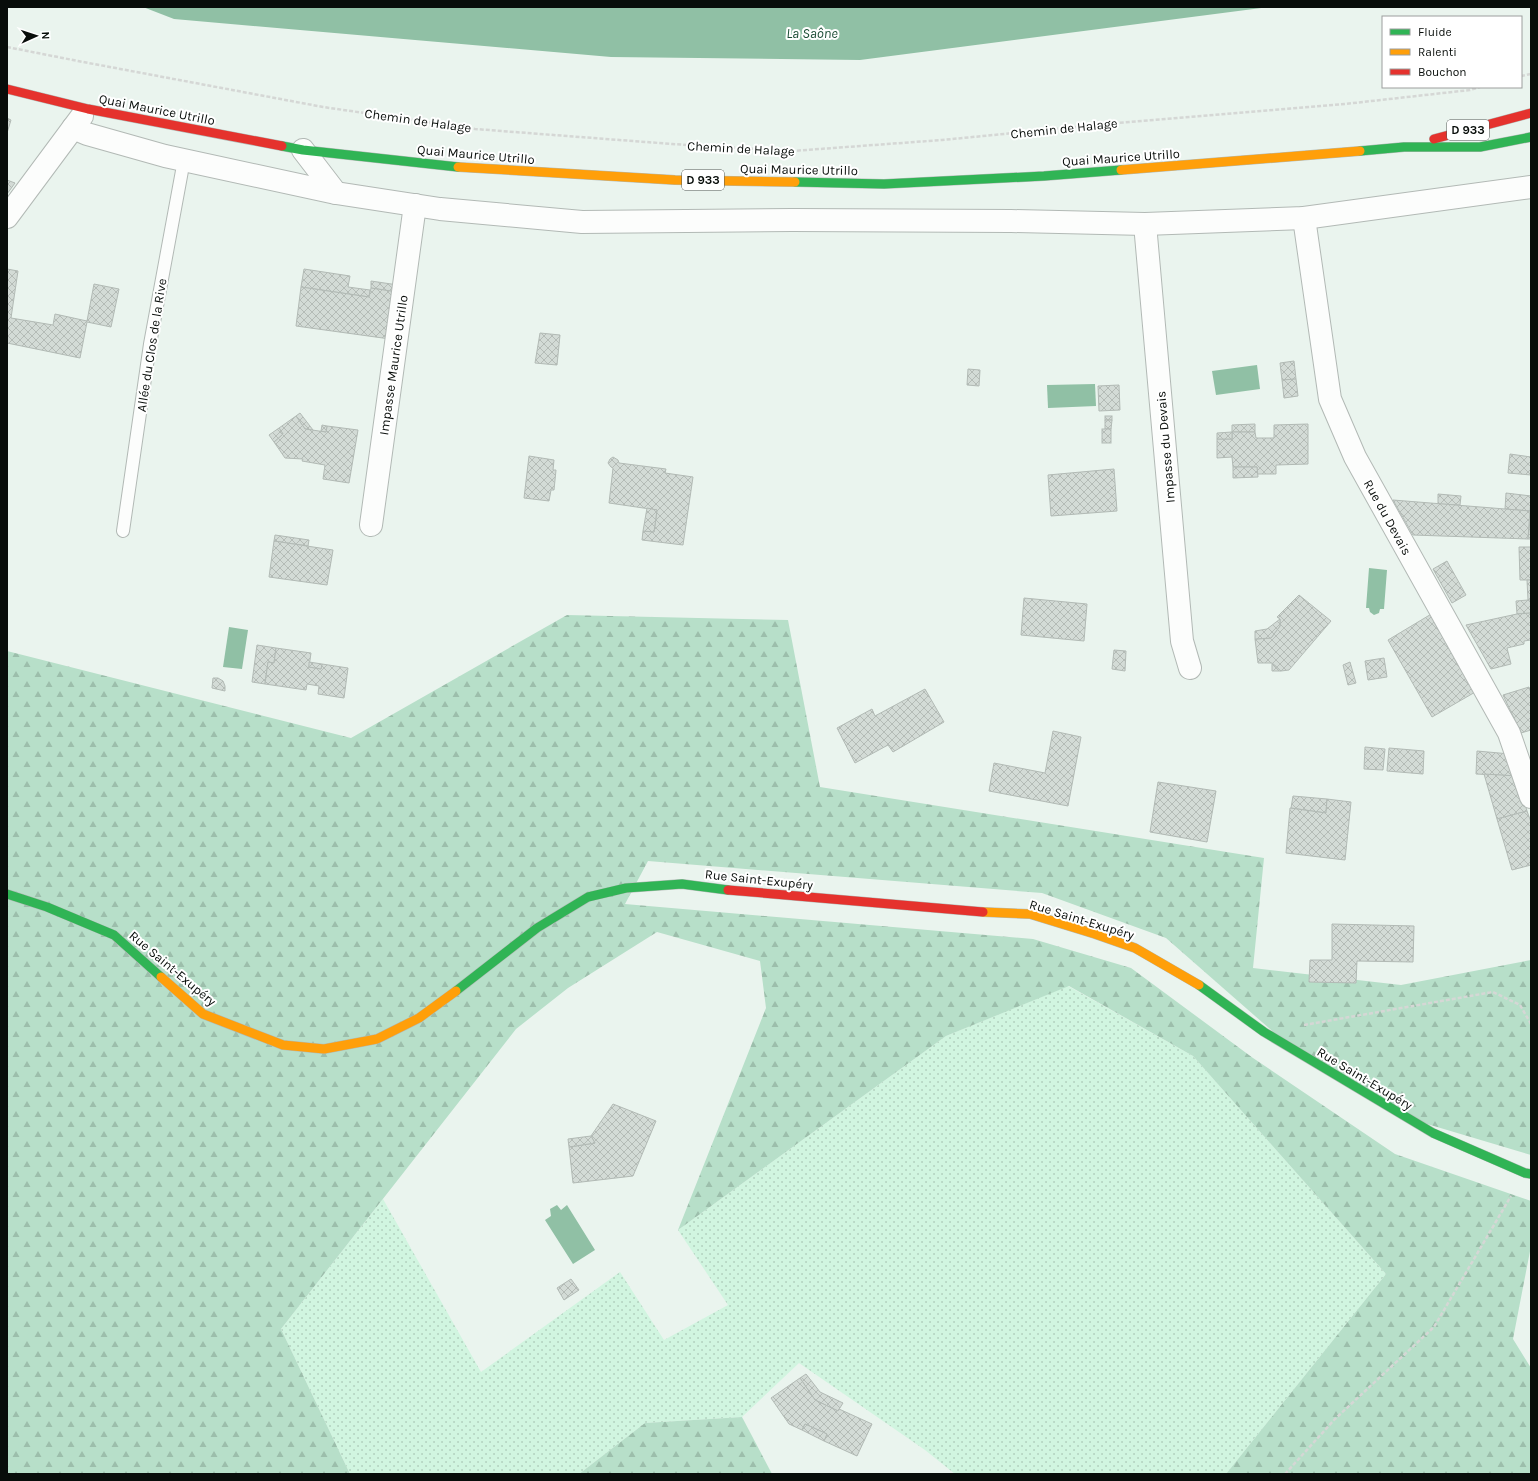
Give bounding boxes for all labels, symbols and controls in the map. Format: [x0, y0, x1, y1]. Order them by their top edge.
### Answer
north arrow [16, 16, 56, 56]
legend [1382, 16, 1522, 88]
water label: La Saône [786, 25, 838, 42]
text: Fluide [1418, 25, 1452, 39]
text: N [39, 31, 52, 40]
text: Ralenti [1418, 45, 1457, 59]
text: Bouchon [1418, 65, 1467, 79]
street label: Quai Maurice Utrillo [98, 91, 216, 128]
street label: Chemin de Halage [364, 106, 473, 135]
street label: Chemin de Halage [1010, 115, 1119, 142]
road number: D 933 [1447, 120, 1489, 140]
street label: Chemin de Halage [687, 138, 795, 159]
street label: Quai Maurice Utrillo [417, 142, 535, 167]
street label: Quai Maurice Utrillo [1062, 146, 1180, 169]
street label: Quai Maurice Utrillo [740, 161, 858, 178]
road number: D 933 [682, 170, 724, 190]
street label: Allée du Clos de la Rive [134, 277, 170, 413]
street label: Impasse Maurice Utrillo [376, 294, 411, 436]
street label: Impasse du Devais [1153, 390, 1178, 504]
street label: Rue du Devais [1361, 477, 1415, 558]
street label: Rue Saint-Exupéry [704, 866, 814, 893]
street label: Rue Saint-Exupéry [1028, 896, 1136, 943]
street label: Rue Saint-Exupéry [126, 928, 219, 1009]
street label: Rue Saint-Exupéry [1314, 1044, 1415, 1113]

